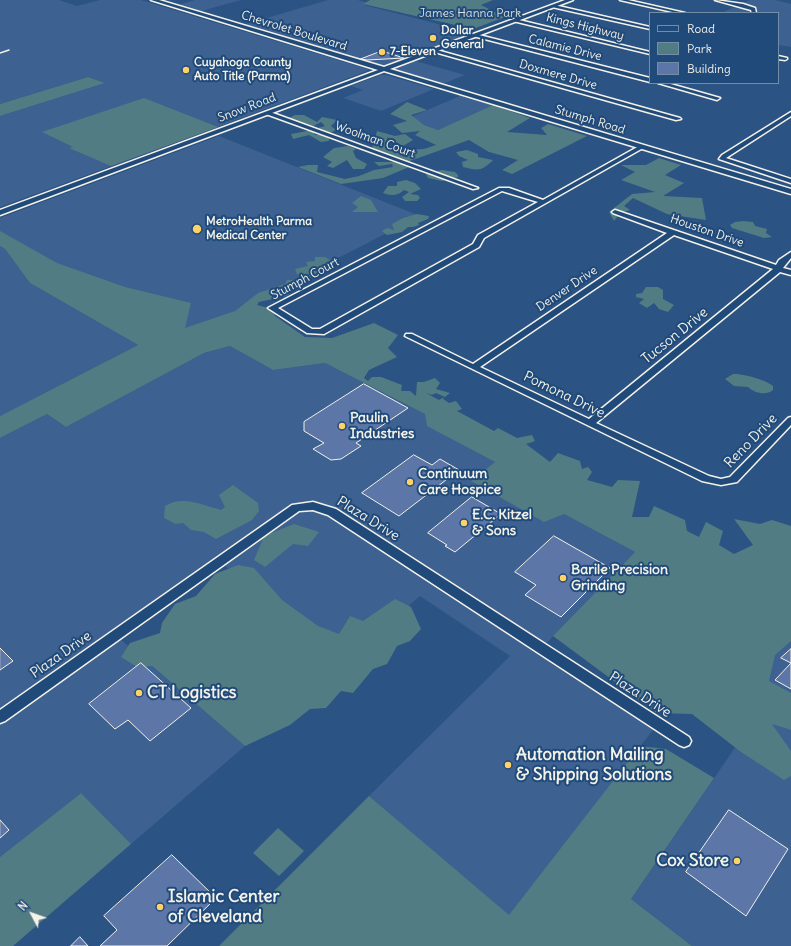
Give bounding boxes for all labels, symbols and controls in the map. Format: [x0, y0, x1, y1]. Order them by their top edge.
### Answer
park label: James Hanna Park [419, 7, 521, 21]
street label: Chevrolet Boulevard [239, 8, 349, 54]
street label: Kings Highway [544, 10, 626, 44]
legend [649, 12, 779, 84]
text: Road [687, 21, 715, 36]
place label: Dollar General [441, 24, 484, 52]
street label: Calamie Drive [527, 32, 603, 64]
marker: Dollar General [428, 33, 438, 43]
text: Park [687, 41, 712, 56]
place label: 7-Eleven [390, 45, 436, 59]
marker: 7-Eleven [377, 47, 387, 57]
place label: Cuyahoga County Auto Title (Parma) [194, 56, 292, 84]
street label: Doxmere Drive [517, 57, 599, 93]
text: Building [687, 61, 731, 76]
marker: Cuyahoga County Auto Title (Parma) [181, 65, 191, 75]
street label: Snow Road [216, 90, 278, 126]
street label: Stumph Road [553, 102, 627, 138]
street label: Woolman Court [333, 119, 417, 161]
street label: Houston Drive [668, 212, 746, 250]
place label: MetroHealth Parma Medical Center [206, 215, 312, 243]
marker: MetroHealth Parma Medical Center [191, 223, 203, 235]
street label: Stumph Court [268, 255, 342, 303]
street label: Denver Drive [534, 263, 600, 315]
street label: Tucson Drive [639, 304, 711, 368]
street label: Pomona Drive [520, 368, 608, 422]
place label: Paulin Industries [350, 410, 414, 442]
street label: Reno Drive [721, 411, 781, 471]
marker: Paulin Industries [337, 421, 347, 431]
place label: Continuum Care Hospice [418, 466, 501, 498]
marker: Continuum Care Hospice [405, 477, 415, 487]
street label: Plaza Drive [334, 493, 402, 545]
place label: E.C. Kitzel & Sons [472, 507, 532, 540]
marker: E.C. Kitzel & Sons [459, 518, 469, 528]
place label: Barile Precision Grinding [571, 562, 668, 594]
marker: Barile Precision Grinding [558, 573, 568, 583]
street label: Plaza Drive [27, 628, 95, 682]
street label: Plaza Drive [606, 669, 674, 721]
place label: CT Logistics [147, 683, 237, 703]
marker: CT Logistics [134, 688, 144, 698]
place label: Automation Mailing & Shipping Solutions [516, 745, 672, 785]
marker: Automation Mailing & Shipping Solutions [503, 760, 513, 770]
place label: Cox Store [656, 851, 729, 871]
marker: Cox Store [732, 856, 742, 866]
place label: Islamic Center of Cleveland [168, 887, 279, 927]
north arrow [12, 894, 52, 934]
text: N [15, 899, 31, 914]
marker: Islamic Center of Cleveland [155, 902, 165, 912]

